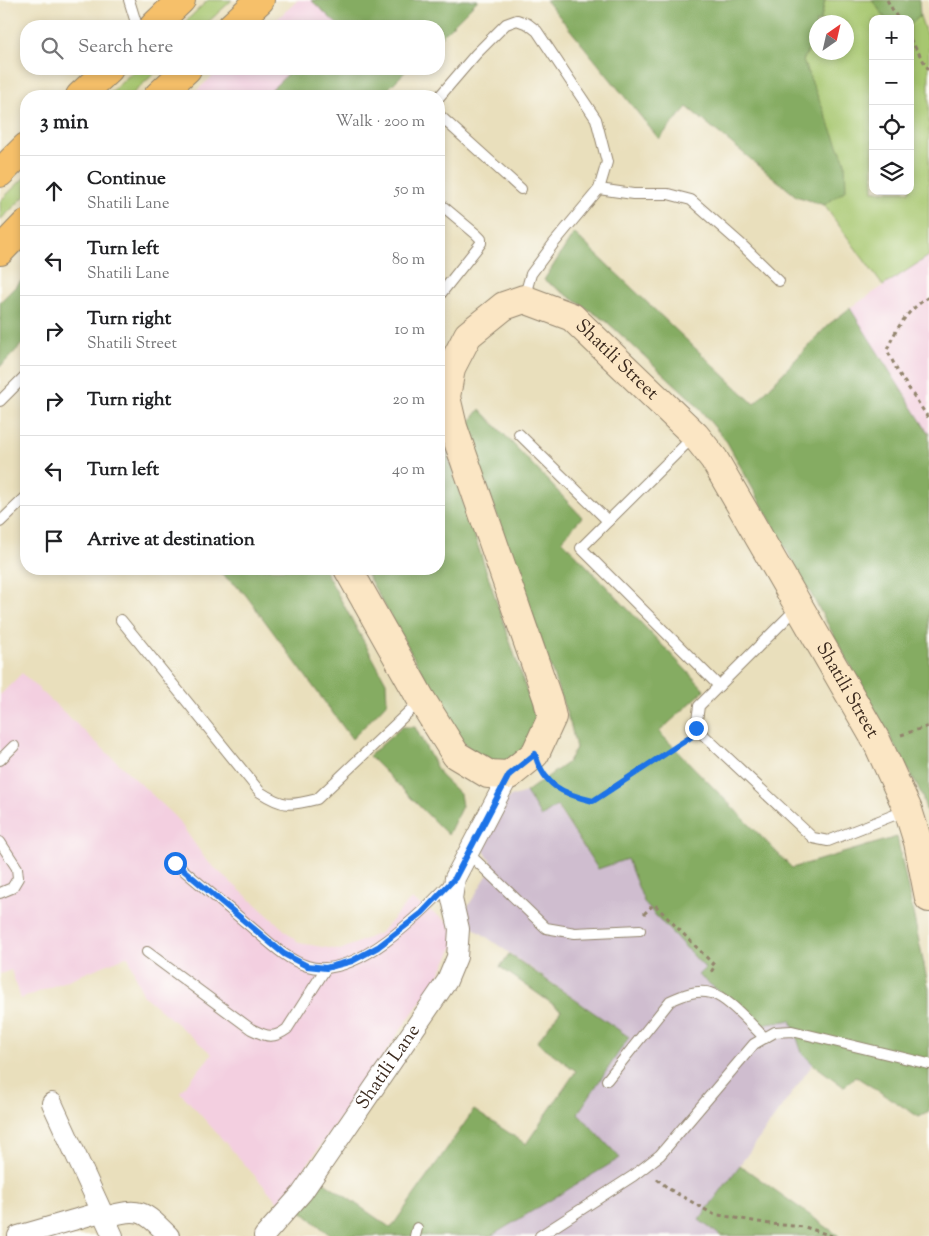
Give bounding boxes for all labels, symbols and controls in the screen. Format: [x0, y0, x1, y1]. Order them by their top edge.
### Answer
north arrow [809, 15, 854, 60]
map controls [869, 15, 914, 195]
button: + [869, 15, 914, 60]
search box [20, 20, 445, 75]
icon: search [38, 34, 66, 62]
text: Search here [78, 34, 173, 61]
button: − [869, 60, 914, 105]
button: locate [869, 105, 914, 150]
text: 3 min [40, 108, 89, 138]
text: Walk · 200 m [336, 111, 425, 134]
button: layers [869, 150, 914, 195]
text: Continue [87, 166, 166, 193]
icon: ahead [40, 177, 68, 205]
text: 50 m [394, 179, 425, 202]
text: Shatili Lane [87, 193, 169, 216]
text: Turn left [87, 236, 159, 263]
icon: left [40, 247, 68, 275]
text: 80 m [392, 249, 425, 272]
text: Shatili Lane [87, 263, 169, 286]
text: Turn right [87, 306, 171, 333]
street label: Shatili Street [569, 313, 665, 407]
icon: right [40, 317, 68, 345]
text: 10 m [395, 319, 425, 342]
text: Shatili Street [87, 333, 177, 356]
icon: right [40, 387, 68, 415]
text: Turn right [87, 387, 171, 414]
text: 20 m [392, 389, 425, 412]
icon: left [40, 457, 68, 485]
text: Turn left [87, 457, 159, 484]
text: 40 m [392, 459, 425, 482]
icon: arrive [40, 527, 68, 555]
text: Arrive at destination [87, 527, 255, 554]
street label: Shatili Street [809, 637, 886, 744]
route end [685, 717, 708, 740]
route start [164, 852, 187, 875]
street label: Shatili Lane [349, 1019, 427, 1115]

